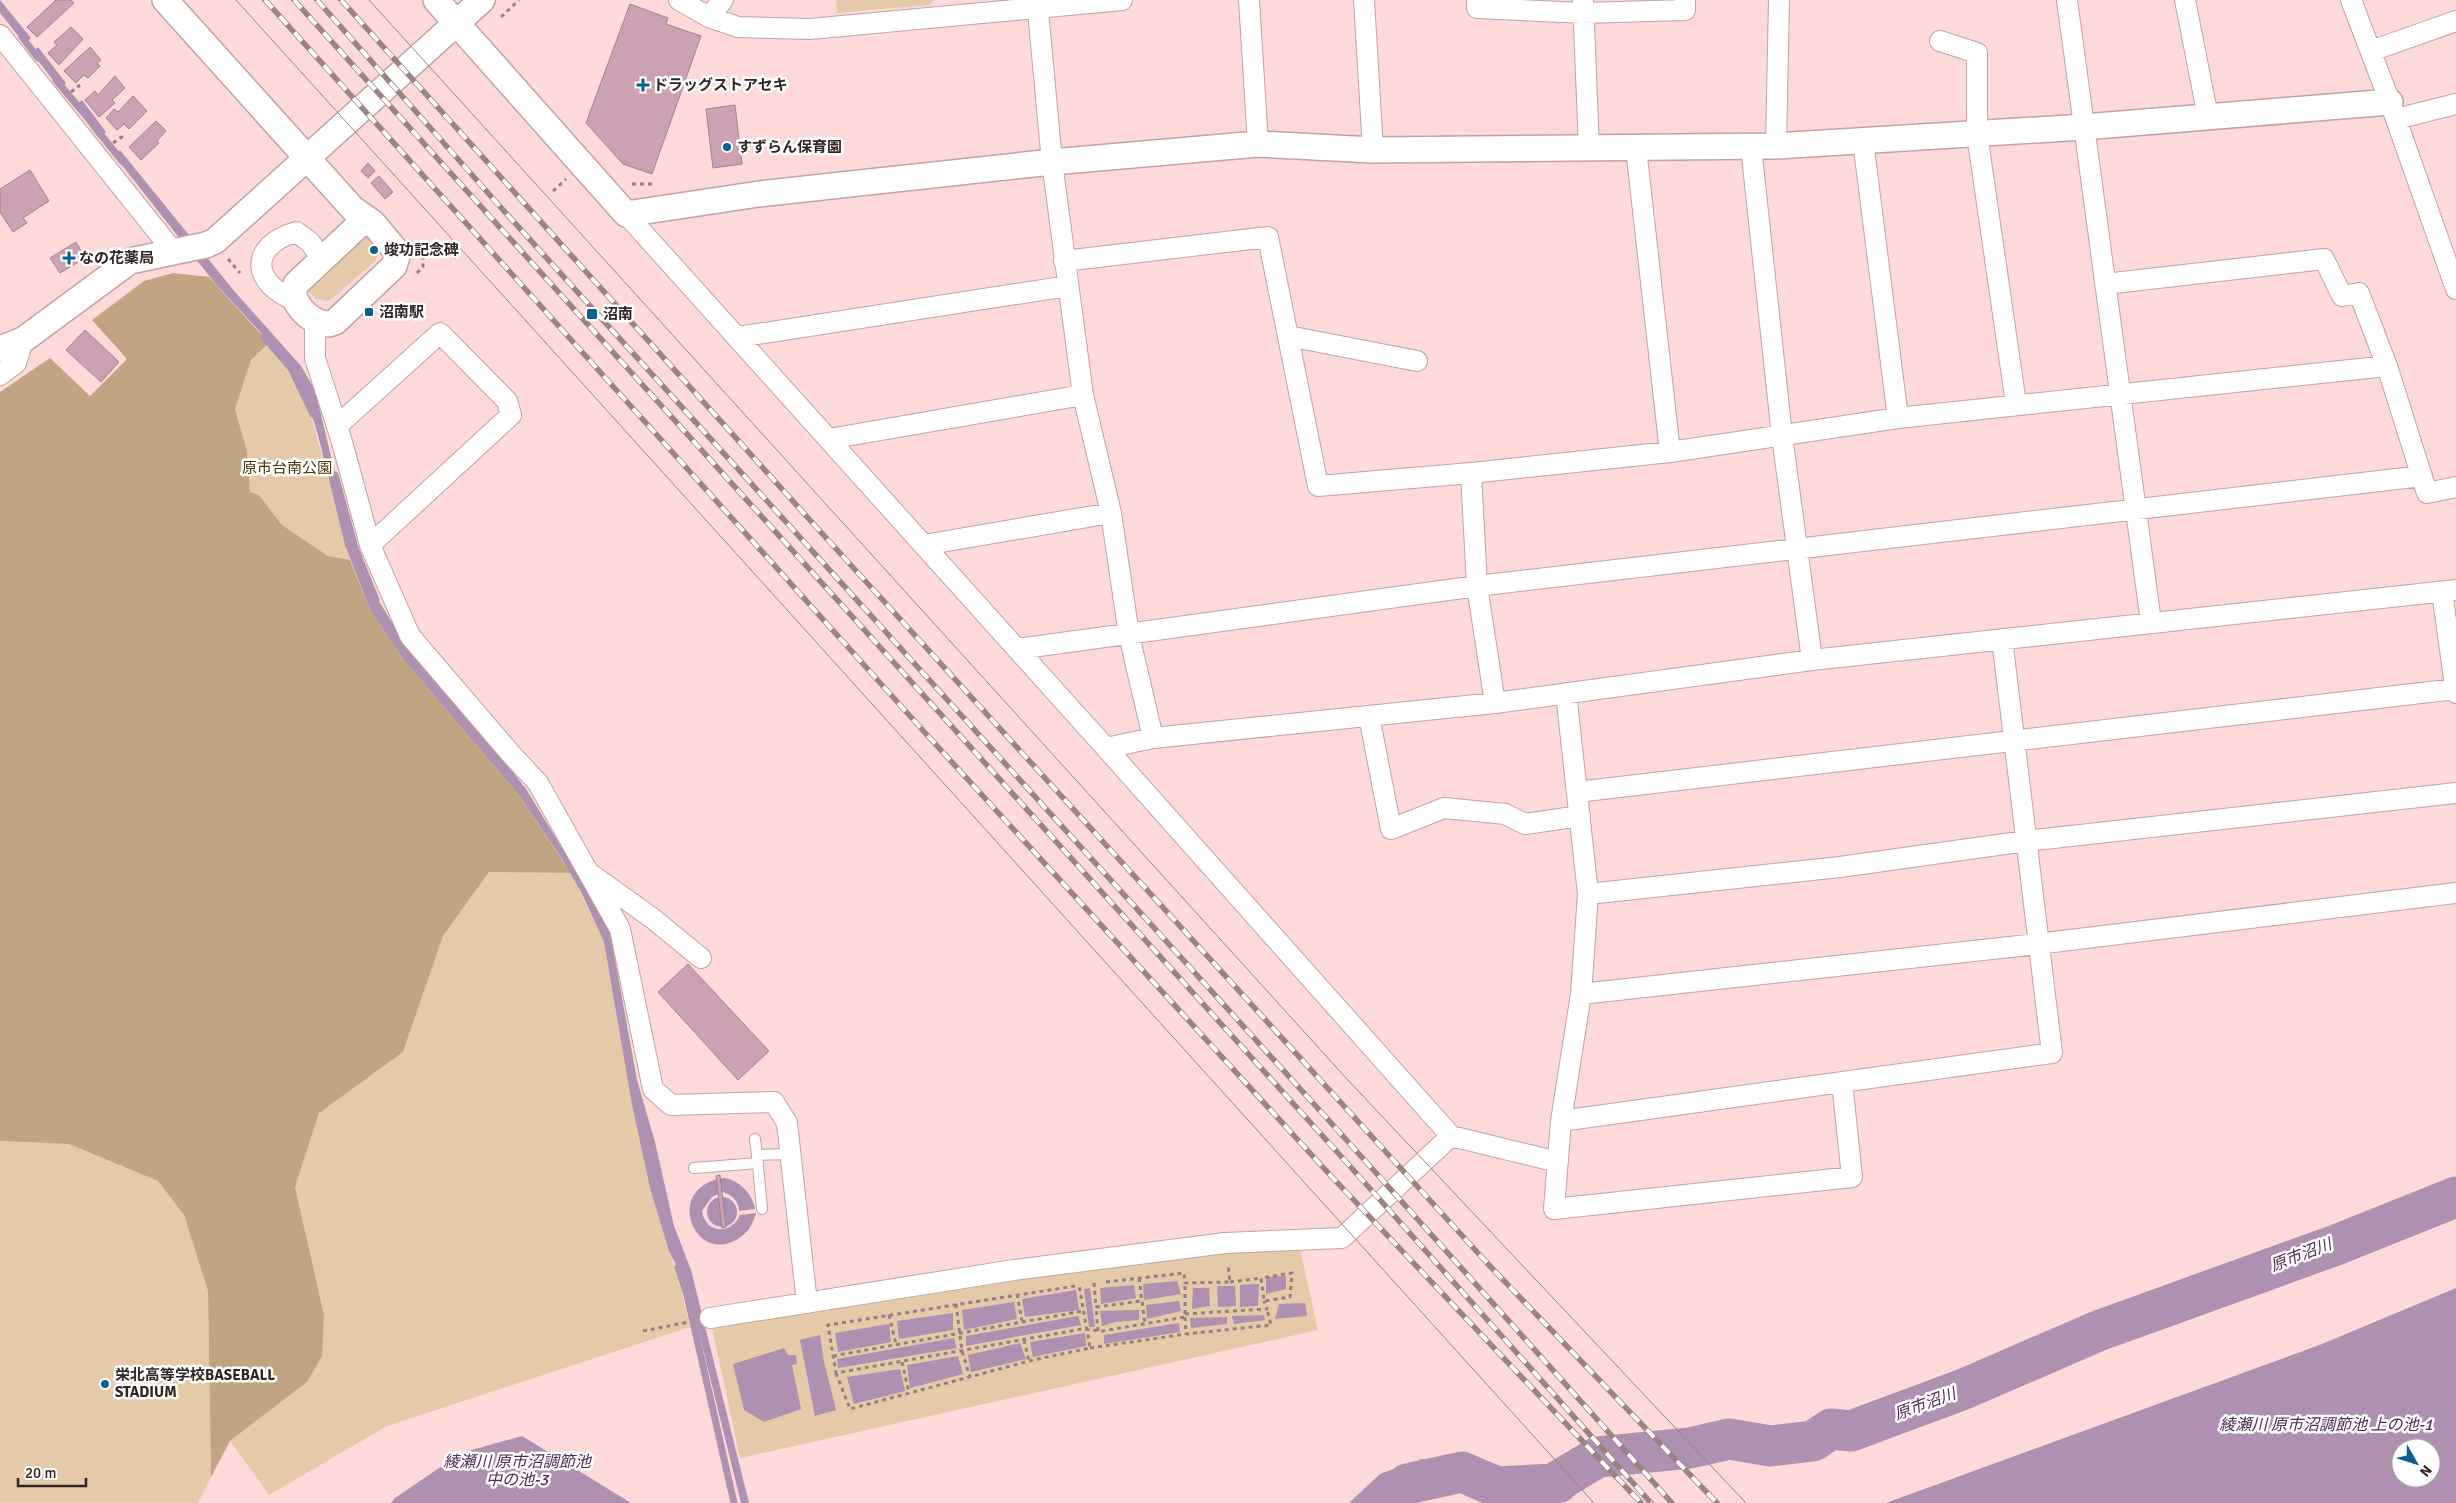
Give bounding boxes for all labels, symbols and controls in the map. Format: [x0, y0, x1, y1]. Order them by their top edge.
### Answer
place label: ドラッグストアセキ [653, 76, 788, 94]
marker: ドラッグストアセキ [637, 79, 649, 91]
place label: すずらん保育園 [737, 138, 842, 156]
marker: すずらん保育園 [721, 141, 733, 153]
place label: 竣功記念碑 [384, 241, 459, 259]
marker: 竣功記念碑 [368, 244, 380, 256]
place label: なの花薬局 [79, 249, 154, 267]
marker: なの花薬局 [63, 252, 75, 264]
place label: 沼南駅 [379, 303, 424, 321]
place label: 沼南 [603, 305, 633, 323]
marker: 沼南駅 [363, 306, 375, 318]
marker: 沼南 [585, 307, 599, 321]
park label: 原市台南公園 [242, 459, 332, 477]
water label: 原市沼川 [2268, 1233, 2336, 1276]
place label: 栄北高等学校BASEBALL STADIUM [115, 1366, 275, 1401]
marker: 栄北高等学校BASEBALL STADIUM [99, 1378, 111, 1390]
water label: 原市沼川 [1892, 1383, 1960, 1424]
water label: 綾瀬川 原市沼調節池 上の池-1 [2219, 1415, 2433, 1435]
north arrow [2391, 1438, 2441, 1488]
water label: 綾瀬川 原市沼調節池 中の池-3 [443, 1452, 593, 1490]
scale bar [18, 1456, 85, 1488]
text: N [2416, 1462, 2435, 1480]
text: 20 m [25, 1464, 56, 1482]

